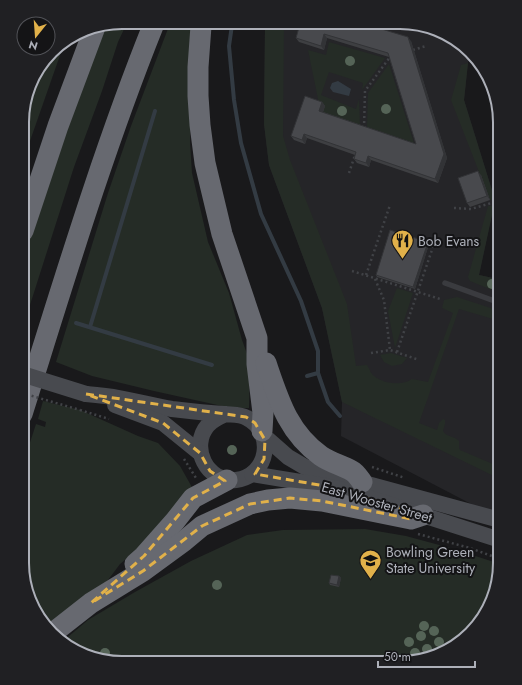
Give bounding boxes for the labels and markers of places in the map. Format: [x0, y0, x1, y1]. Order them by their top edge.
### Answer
restaurant icon: Bob Evans [390, 228, 416, 261]
place label: Bob Evans [418, 231, 480, 251]
place label: Bowling Green State University [386, 542, 476, 578]
school or university icon: Bowling Green State University [357, 547, 383, 580]

